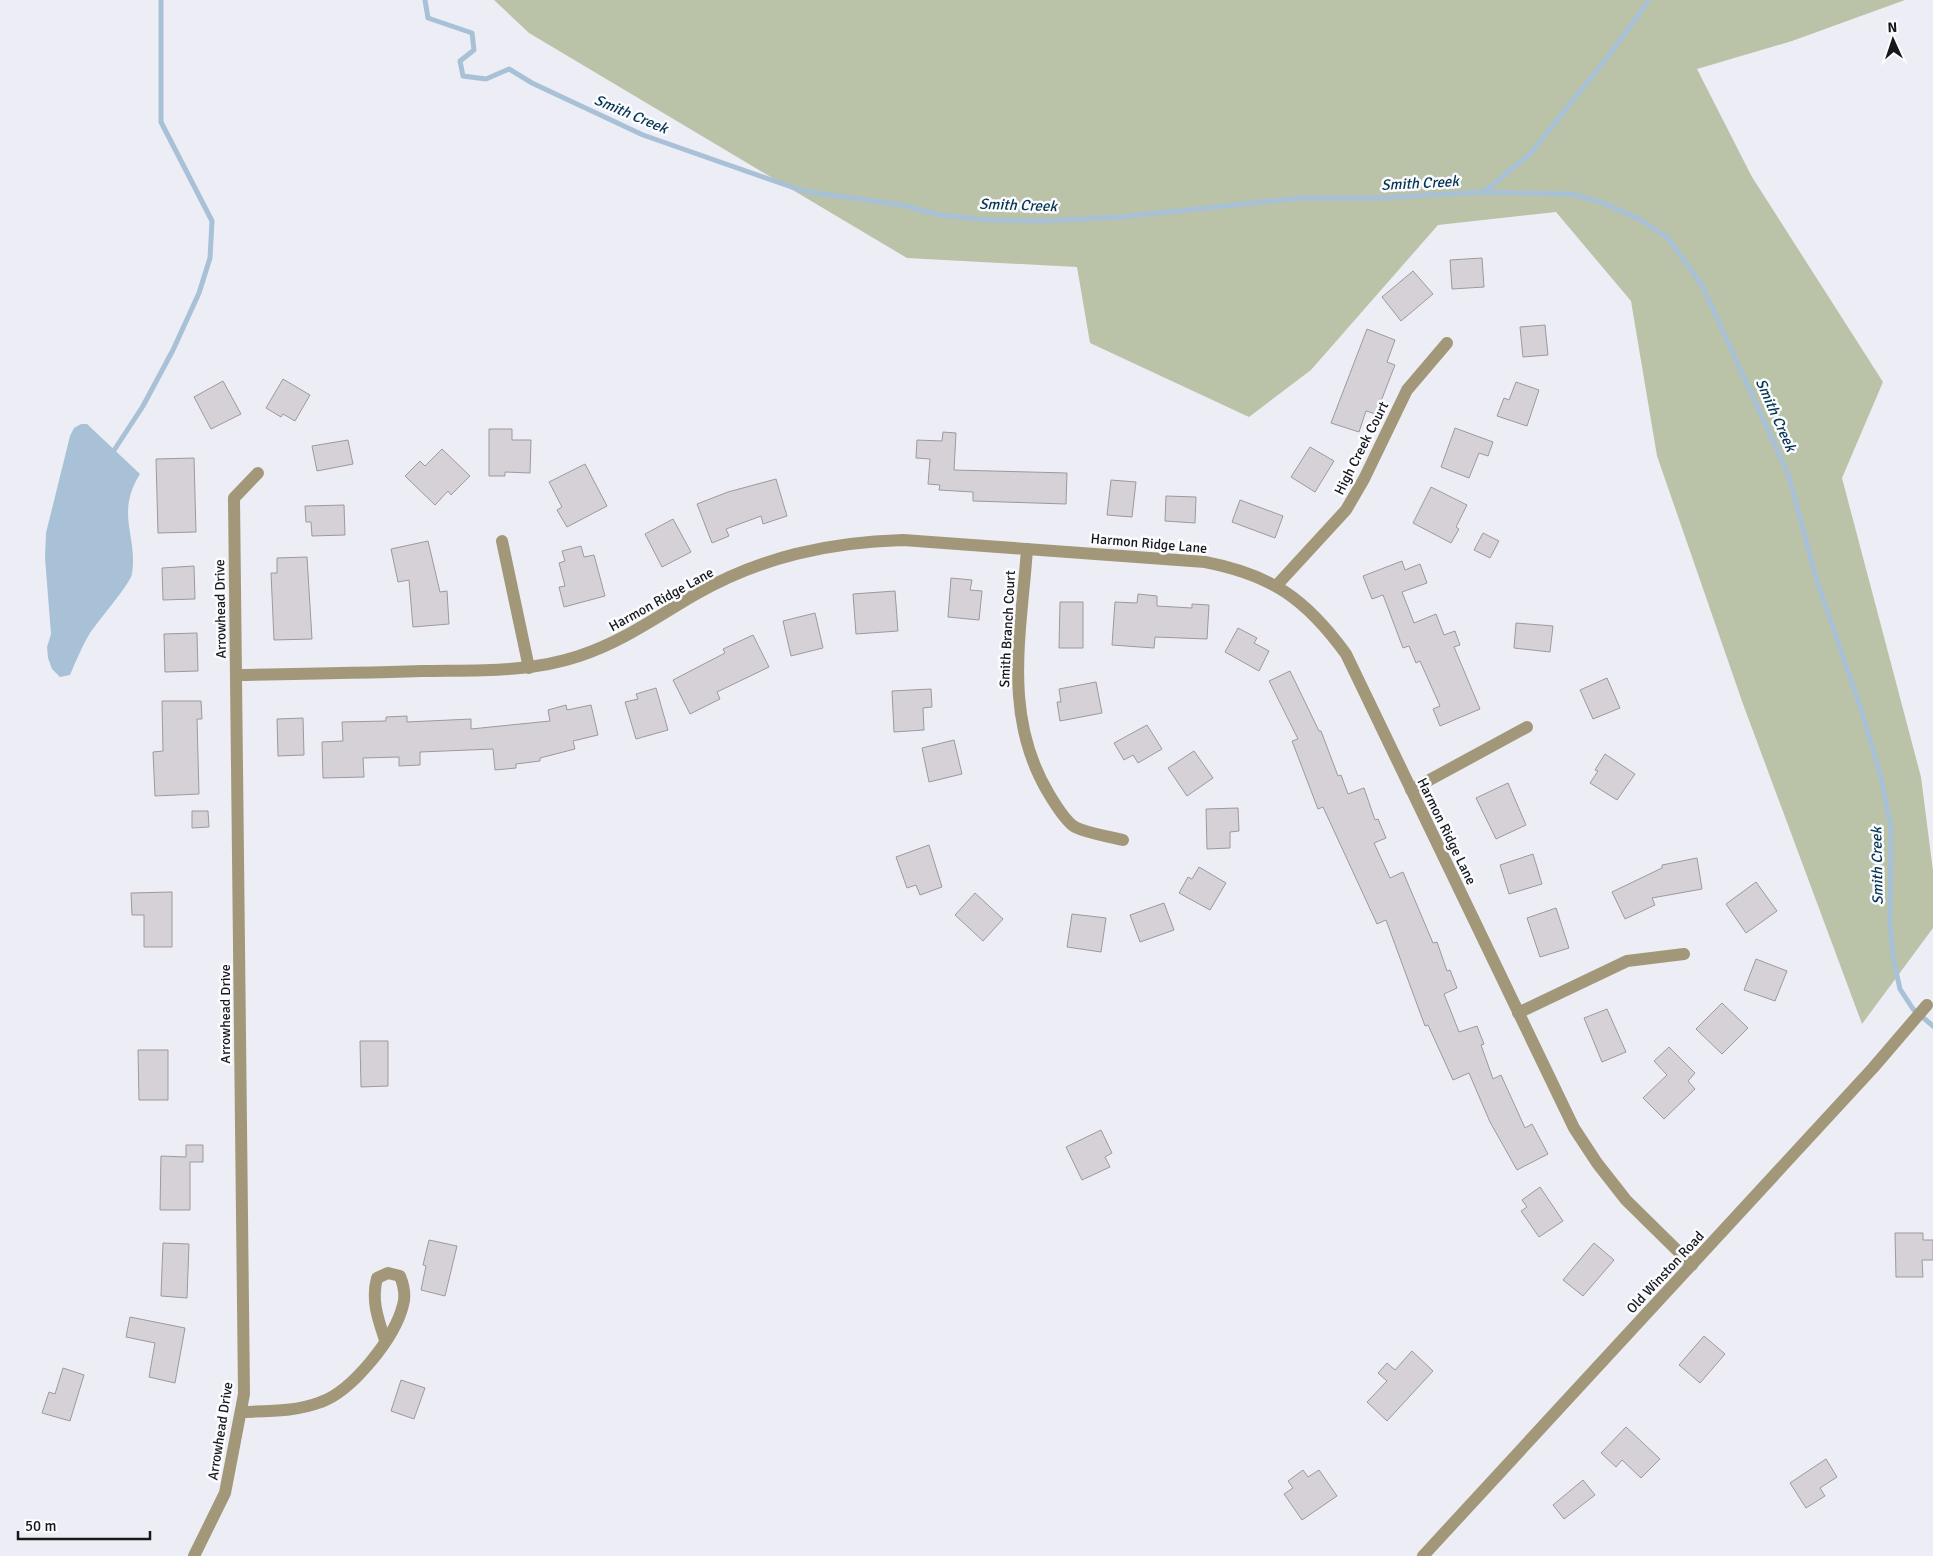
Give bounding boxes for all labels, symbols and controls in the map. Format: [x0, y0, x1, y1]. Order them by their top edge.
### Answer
north arrow [1868, 15, 1918, 65]
text: N [1887, 19, 1898, 36]
water label: Smith Creek [592, 91, 672, 138]
water label: Smith Creek [1381, 172, 1461, 194]
water label: Smith Creek [979, 195, 1059, 215]
water label: Smith Creek [1752, 376, 1801, 456]
street label: High Creek Court [1331, 399, 1392, 498]
street label: Harmon Ridge Lane [1090, 530, 1208, 557]
street label: Arrowhead Drive [211, 559, 230, 659]
street label: Harmon Ridge Lane [606, 564, 716, 635]
street label: Smith Branch Court [996, 570, 1019, 688]
street label: Harmon Ridge Lane [1413, 775, 1480, 887]
water label: Smith Creek [1867, 825, 1887, 905]
street label: Arrowhead Drive [217, 964, 234, 1064]
street label: Old Winston Road [1623, 1228, 1708, 1317]
street label: Arrowhead Drive [204, 1381, 237, 1481]
scale bar [18, 1508, 150, 1540]
text: 50 m [25, 1517, 56, 1535]

